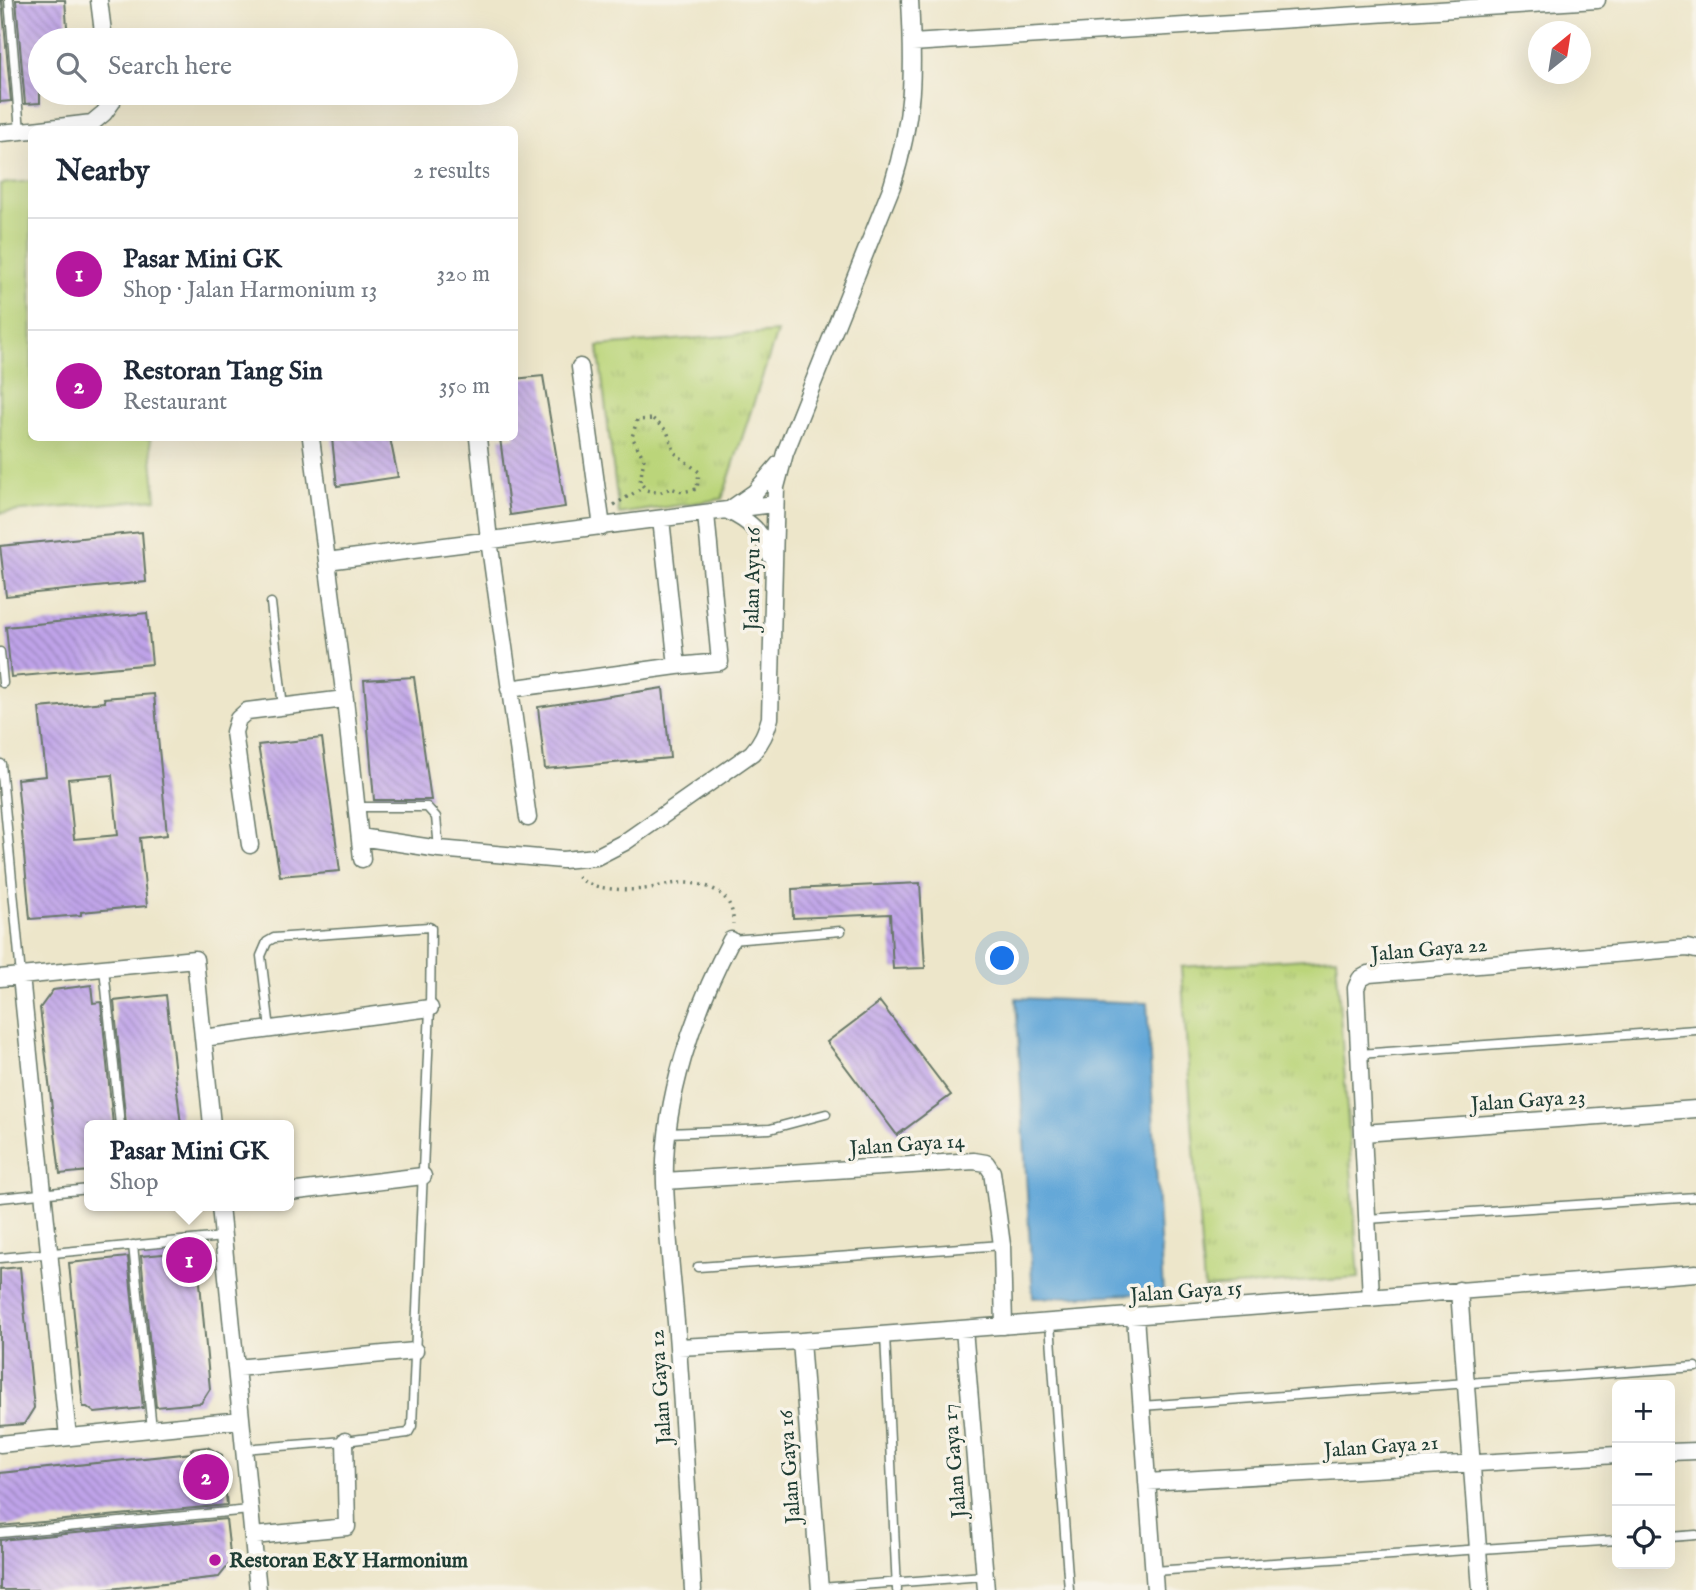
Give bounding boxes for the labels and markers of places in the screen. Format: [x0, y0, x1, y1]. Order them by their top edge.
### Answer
pin: 1 [166, 1234, 212, 1286]
pin: 2 [183, 1451, 229, 1503]
place label: Restoran E&Y Harmonium [229, 1548, 469, 1575]
marker: Restoran E&Y Harmonium [207, 1552, 223, 1568]

